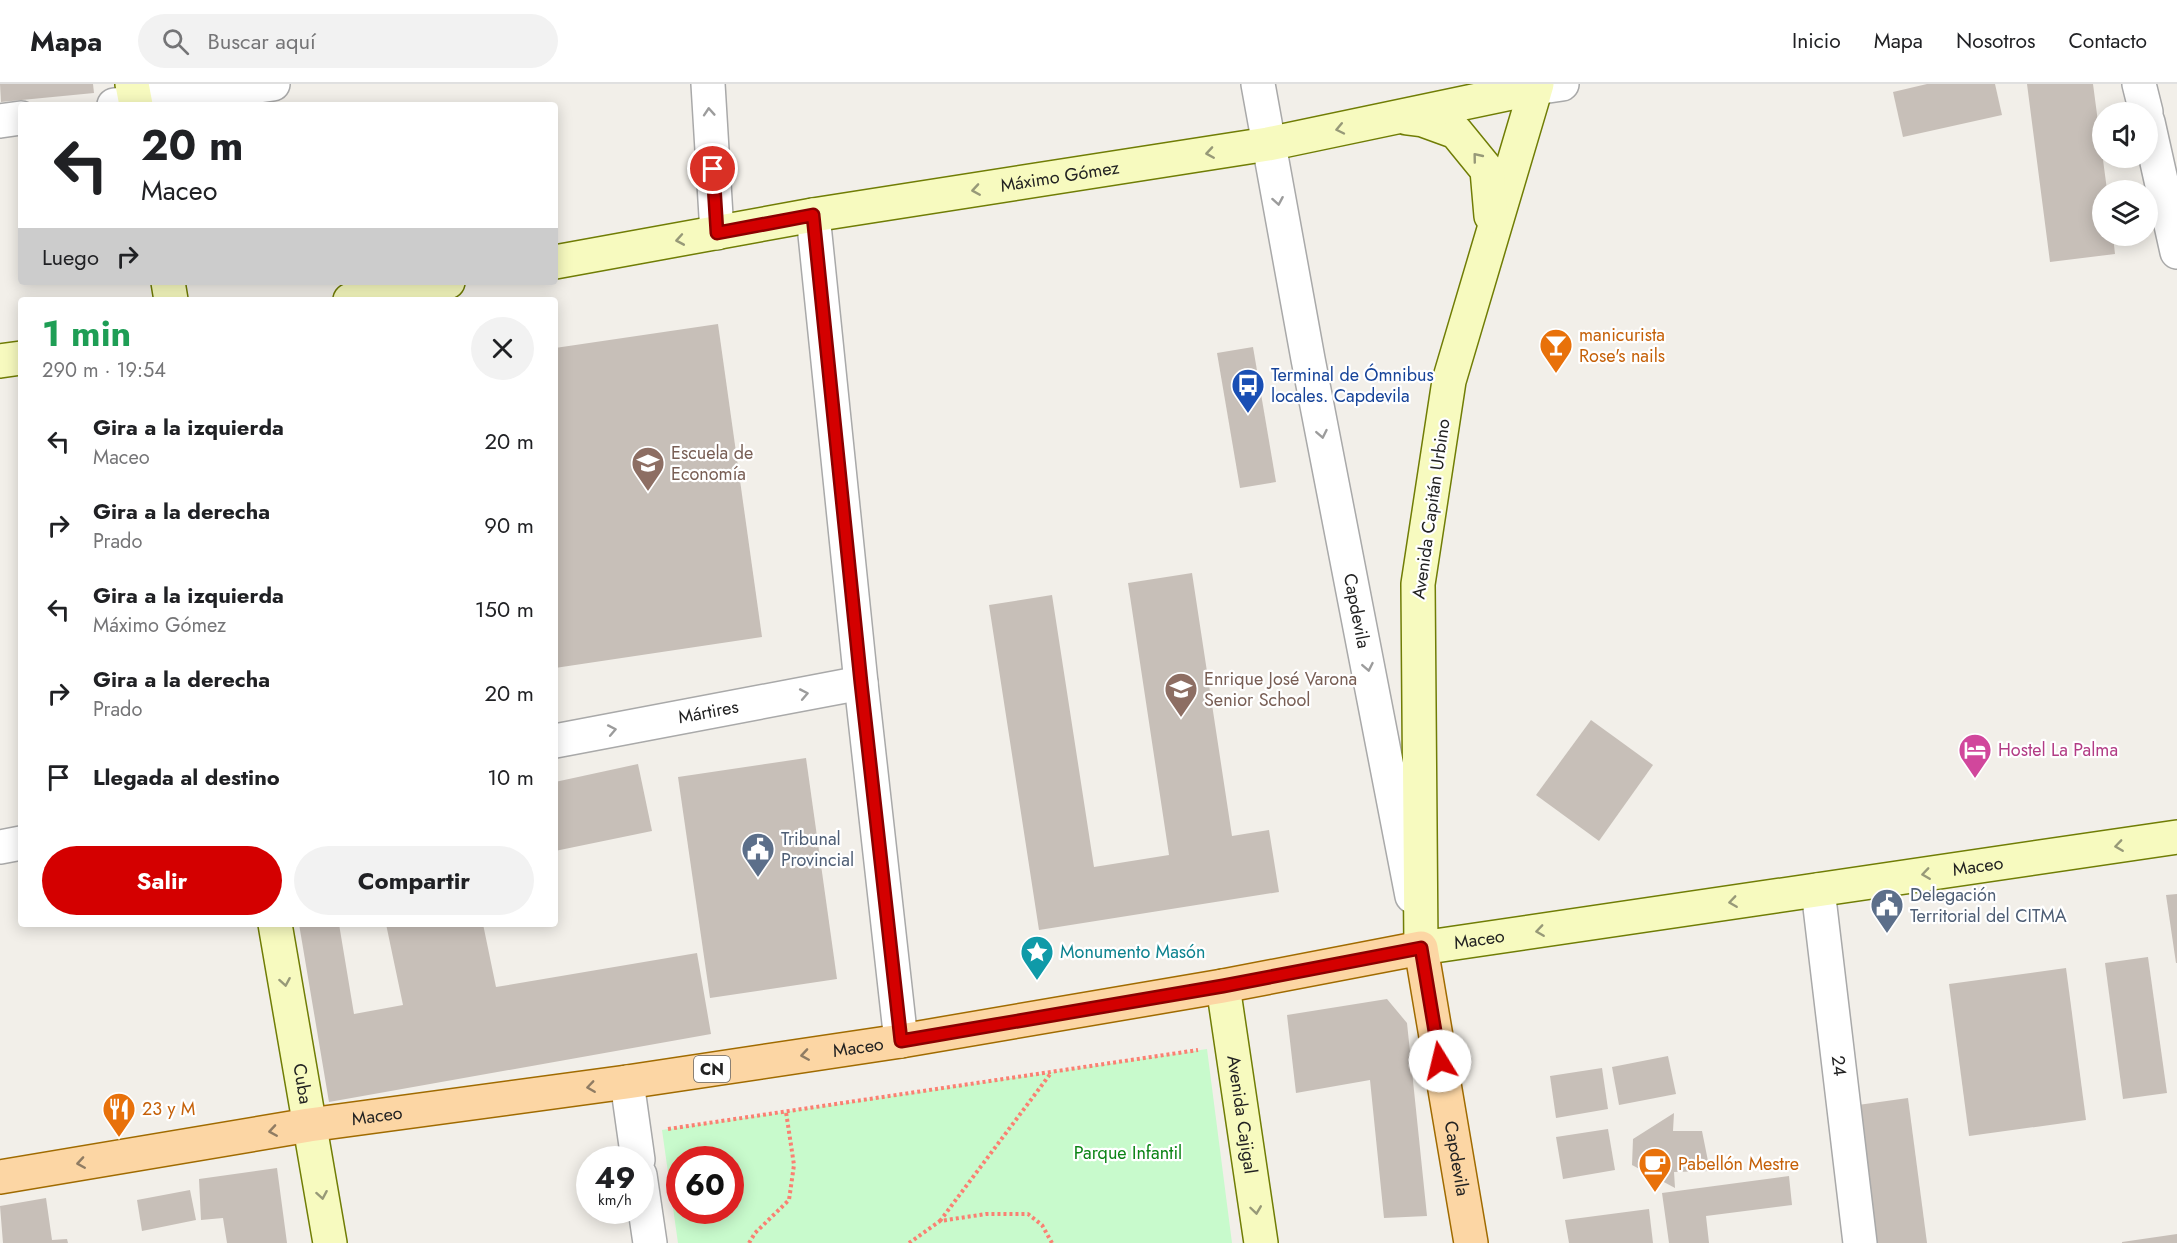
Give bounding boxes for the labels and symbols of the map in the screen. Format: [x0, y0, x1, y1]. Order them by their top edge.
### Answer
one-way arrow [703, 107, 716, 116]
one-way arrow [1335, 122, 1345, 135]
pin [687, 143, 738, 194]
one-way arrow [1205, 146, 1215, 158]
one-way arrow [1473, 153, 1484, 164]
street label: Máximo Gómez [998, 154, 1122, 199]
one-way arrow [971, 183, 980, 195]
one-way arrow [1271, 196, 1284, 206]
one-way arrow [675, 233, 685, 245]
place label: manicurista Rose's nails [1579, 322, 1665, 369]
bar icon: manicurista Rose's nails [1538, 327, 1574, 374]
place label: Terminal de Ómnibus locales. Capdevila [1271, 362, 1434, 409]
bus stop icon: Terminal de Ómnibus locales. Capdevila [1230, 367, 1266, 414]
street label: Avenida Capitán Urbino [1405, 417, 1457, 601]
one-way arrow [1315, 429, 1328, 439]
place label: Escuela de Economía [671, 440, 753, 487]
school or university icon: Escuela de Economía [630, 445, 666, 492]
street label: Capdevila [1337, 571, 1377, 651]
one-way arrow [1360, 661, 1373, 671]
place label: Enrique José Varona Senior School [1204, 666, 1357, 713]
school or university icon: Enrique José Varona Senior School [1163, 671, 1199, 718]
one-way arrow [799, 688, 809, 701]
street label: Mártires [676, 693, 741, 730]
one-way arrow [607, 724, 617, 737]
hotel icon: Hostel La Palma [1957, 732, 1993, 779]
place label: Hostel La Palma [1998, 737, 2118, 763]
place label: Tribunal Provincial [781, 826, 854, 873]
public building icon: Tribunal Provincial [740, 831, 776, 878]
one-way arrow [2115, 839, 2124, 851]
street label: Maceo [1951, 850, 2005, 883]
one-way arrow [1922, 867, 1931, 879]
place label: Delegación Territorial del CITMA [1910, 882, 2067, 929]
public building icon: Delegación Territorial del CITMA [1869, 887, 1905, 934]
one-way arrow [1729, 896, 1738, 908]
street label: Maceo [1452, 923, 1507, 956]
one-way arrow [1536, 924, 1545, 936]
place icon: Monumento Masón [1019, 934, 1055, 981]
place label: Monumento Masón [1060, 939, 1205, 965]
one-way arrow [278, 976, 291, 986]
position arrow [1408, 1029, 1472, 1093]
street label: Maceo [831, 1031, 885, 1064]
one-way arrow [800, 1049, 810, 1061]
street label: Avenida Cajigal [1220, 1054, 1264, 1176]
street label: 24 [1825, 1054, 1853, 1078]
road number: CN [694, 1056, 730, 1082]
street label: Cuba [286, 1061, 319, 1106]
one-way arrow [587, 1080, 596, 1092]
restaurant icon: 23 y M [101, 1091, 137, 1138]
place label: 23 y M [142, 1096, 195, 1122]
street label: Maceo [350, 1099, 404, 1132]
street label: Capdevila [1438, 1119, 1476, 1198]
one-way arrow [269, 1125, 278, 1137]
park label: Parque Infantil [1074, 1140, 1182, 1166]
speed limit sign: 60 [666, 1146, 744, 1224]
cafe icon: Pabellón Mestre [1637, 1146, 1673, 1193]
place label: Pabellón Mestre [1678, 1151, 1799, 1177]
one-way arrow [77, 1157, 86, 1169]
one-way arrow [315, 1190, 327, 1199]
one-way arrow [1249, 1206, 1261, 1215]

